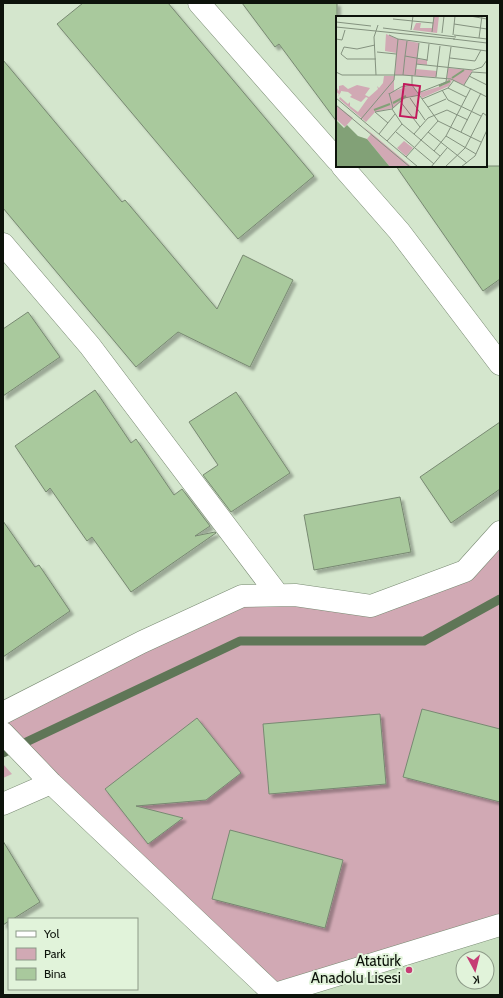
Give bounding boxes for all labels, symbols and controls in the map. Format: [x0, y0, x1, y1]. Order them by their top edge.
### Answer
inset map [336, 16, 487, 167]
legend [8, 918, 138, 990]
text: Yol [43, 926, 59, 941]
text: Park [44, 946, 66, 961]
north arrow [455, 950, 495, 990]
place label: Atatürk Anadolu Lisesi [311, 952, 401, 987]
marker: Atatürk Anadolu Lisesi [404, 965, 414, 975]
text: Bina [44, 966, 66, 981]
text: K [472, 973, 480, 987]

